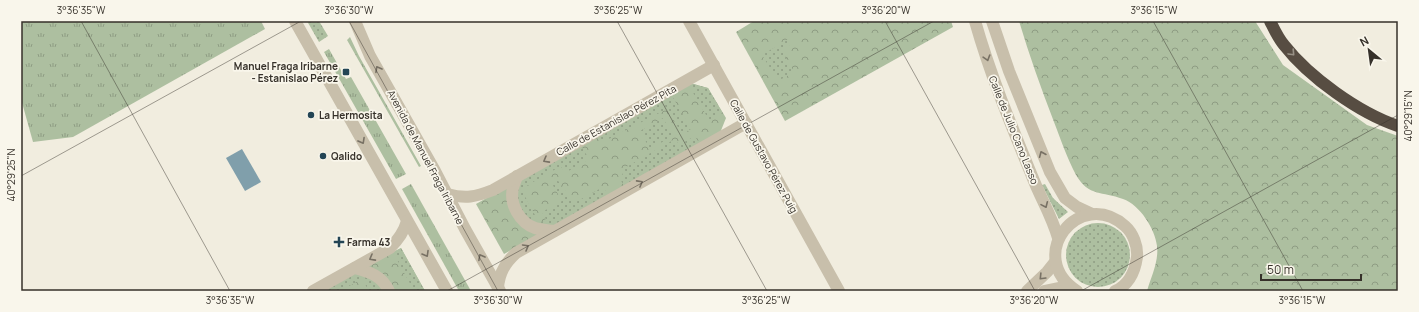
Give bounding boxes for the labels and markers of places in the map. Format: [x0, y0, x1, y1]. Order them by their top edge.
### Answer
place label: Manuel Fraga Iribarne - Estanislao Pérez [234, 59, 338, 85]
marker: Manuel Fraga Iribarne - Estanislao Pérez [341, 67, 351, 77]
place label: La Hermosita [319, 108, 383, 122]
marker: La Hermosita [306, 110, 316, 120]
place label: Qalido [331, 149, 362, 163]
marker: Qalido [318, 151, 328, 161]
place label: Farma 43 [347, 235, 391, 249]
marker: Farma 43 [334, 237, 344, 247]

